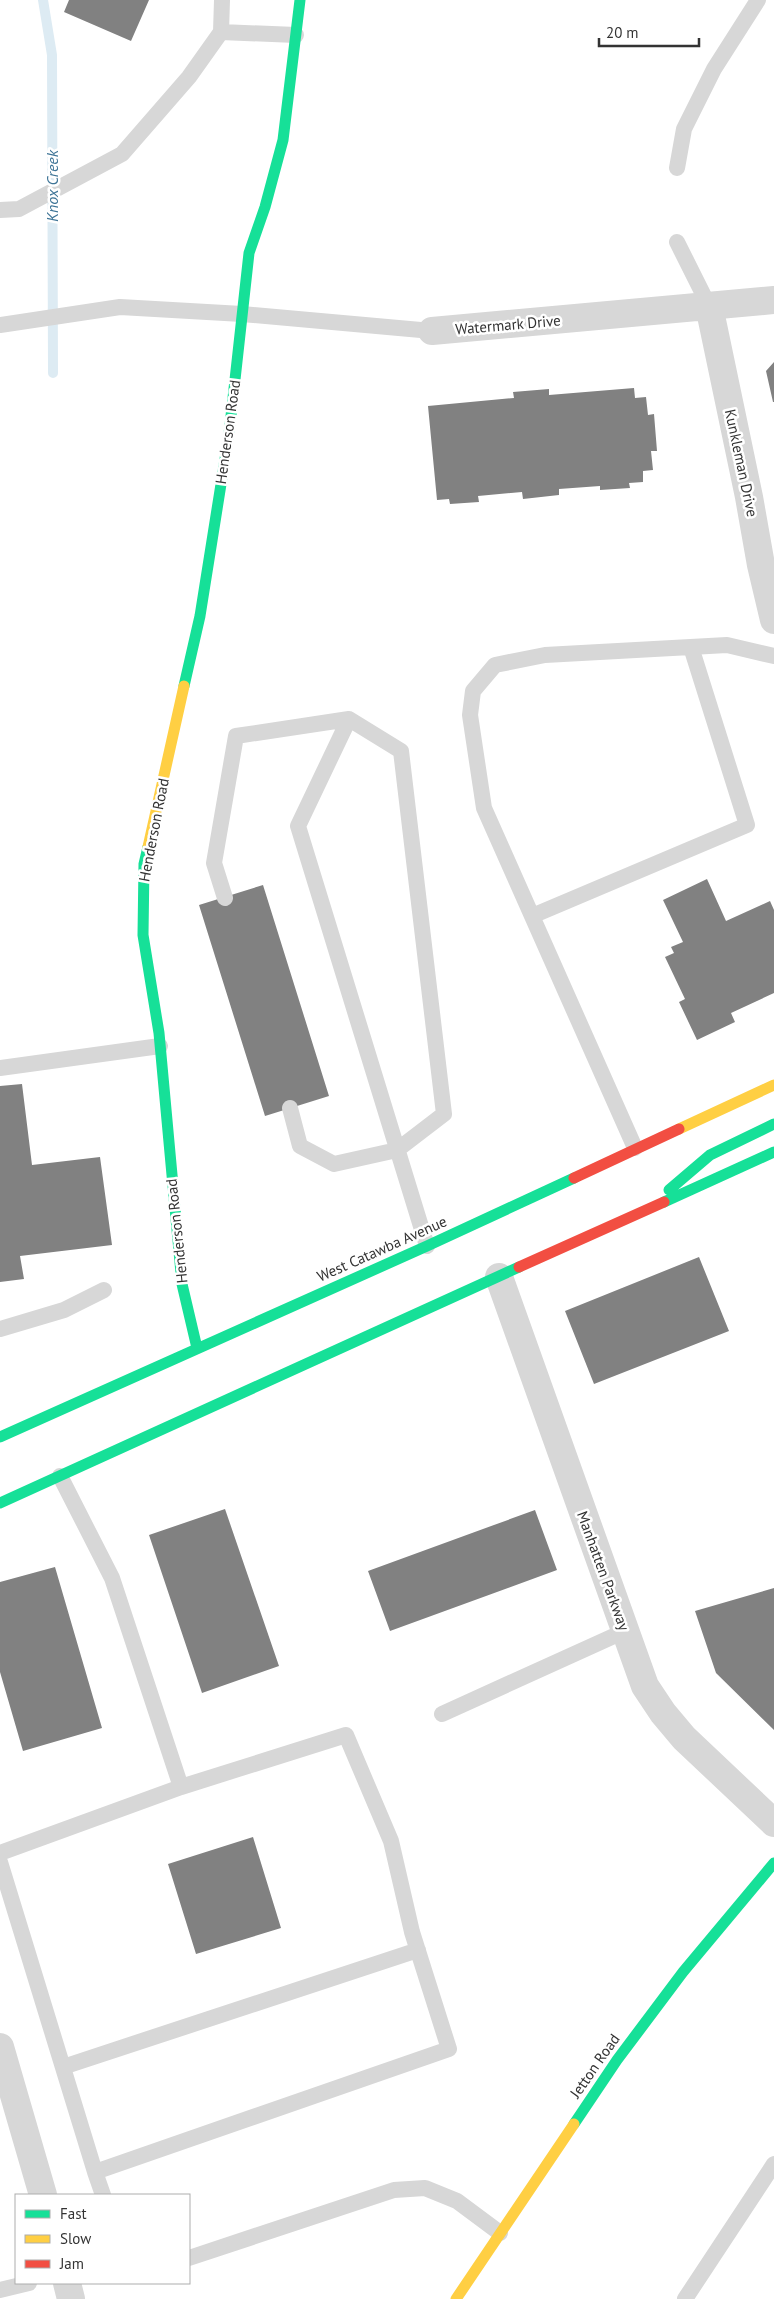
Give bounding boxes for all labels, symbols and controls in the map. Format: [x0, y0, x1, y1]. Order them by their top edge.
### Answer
scale bar [599, 15, 699, 47]
text: 20 m [606, 23, 639, 42]
water label: Knox Creek [42, 149, 62, 222]
street label: Watermark Drive [454, 310, 562, 339]
street label: Henderson Road [211, 379, 244, 485]
street label: Kunkleman Drive [721, 407, 762, 519]
street label: Henderson Road [134, 777, 173, 883]
street label: Henderson Road [162, 1178, 191, 1284]
street label: West Catawba Avenue [314, 1211, 450, 1286]
street label: Manhatten Parkway [573, 1508, 634, 1633]
street label: Jetton Road [565, 2030, 624, 2102]
legend [15, 2194, 190, 2284]
text: Fast [60, 2204, 87, 2223]
text: Slow [60, 2229, 91, 2248]
text: Jam [59, 2254, 84, 2273]

